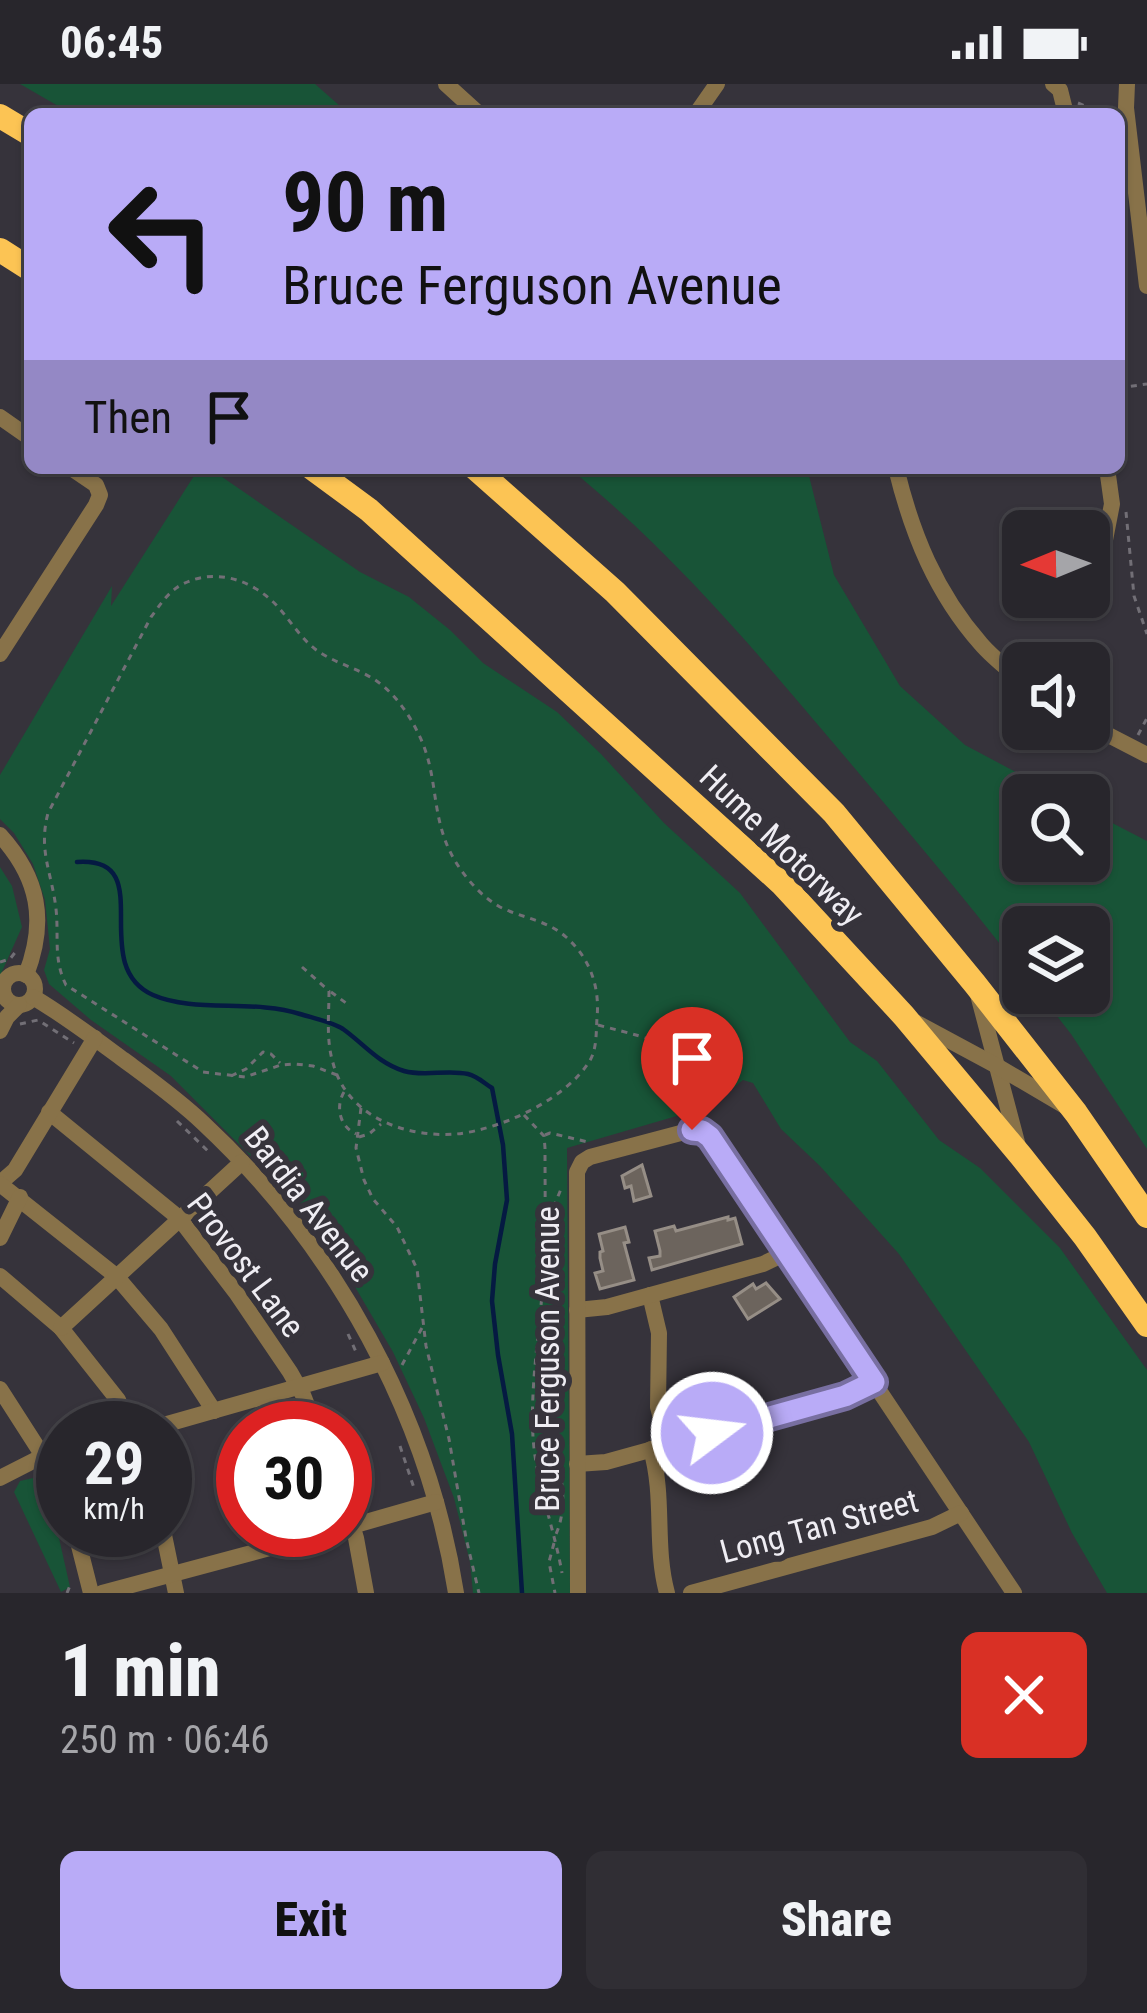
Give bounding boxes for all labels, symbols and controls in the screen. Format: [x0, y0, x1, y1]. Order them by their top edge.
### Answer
text: 06:45 [60, 16, 163, 69]
text: 90 m [282, 153, 449, 252]
icon: left [84, 156, 240, 312]
text: Bruce Ferguson Avenue [282, 254, 782, 317]
icon: arrive [196, 384, 262, 450]
text: Then [84, 391, 172, 444]
north arrow [1002, 510, 1110, 618]
map controls [1002, 510, 1110, 1014]
button: sound [1002, 642, 1110, 750]
street label: Hume Motorway [692, 757, 872, 933]
button: search [1002, 774, 1110, 882]
button: layers [1002, 906, 1110, 1014]
pin [641, 1007, 743, 1130]
icon: arrive [659, 1025, 725, 1091]
street label: Bardia Avenue [236, 1119, 382, 1289]
street label: Provost Lane [179, 1185, 313, 1345]
street label: Bruce Ferguson Avenue [528, 1206, 567, 1512]
position arrow [649, 1370, 775, 1496]
speed limit sign: 30 [216, 1401, 372, 1557]
text: 29 [84, 1428, 144, 1499]
street label: Long Tan Street [716, 1481, 922, 1571]
text: km/h [83, 1491, 145, 1526]
text: 1 min [60, 1629, 221, 1714]
button: close [961, 1632, 1087, 1758]
text: 250 m · 06:46 [60, 1717, 270, 1763]
button: Exit [60, 1851, 562, 1989]
button: Share [586, 1851, 1087, 1989]

